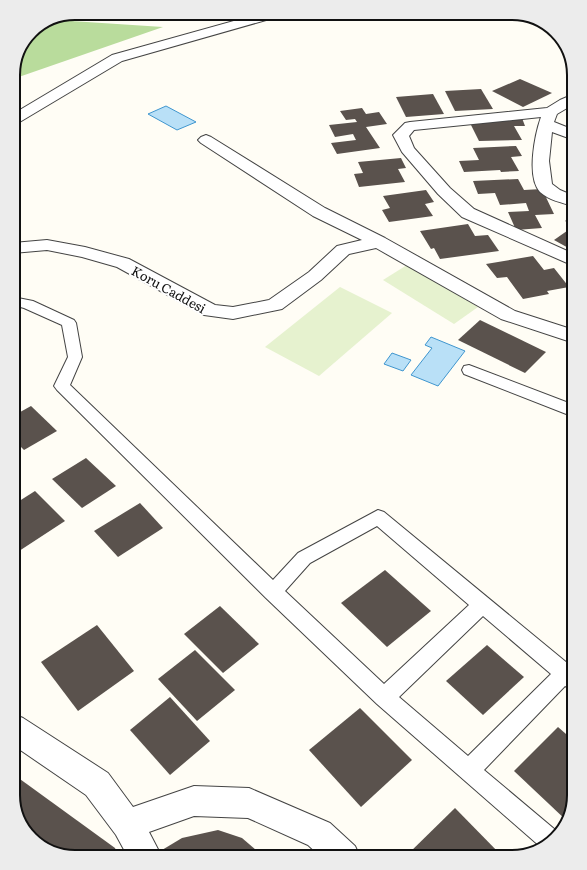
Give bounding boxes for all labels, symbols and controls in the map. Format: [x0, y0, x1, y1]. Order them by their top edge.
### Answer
street label: Koru Caddesi [128, 261, 210, 318]

